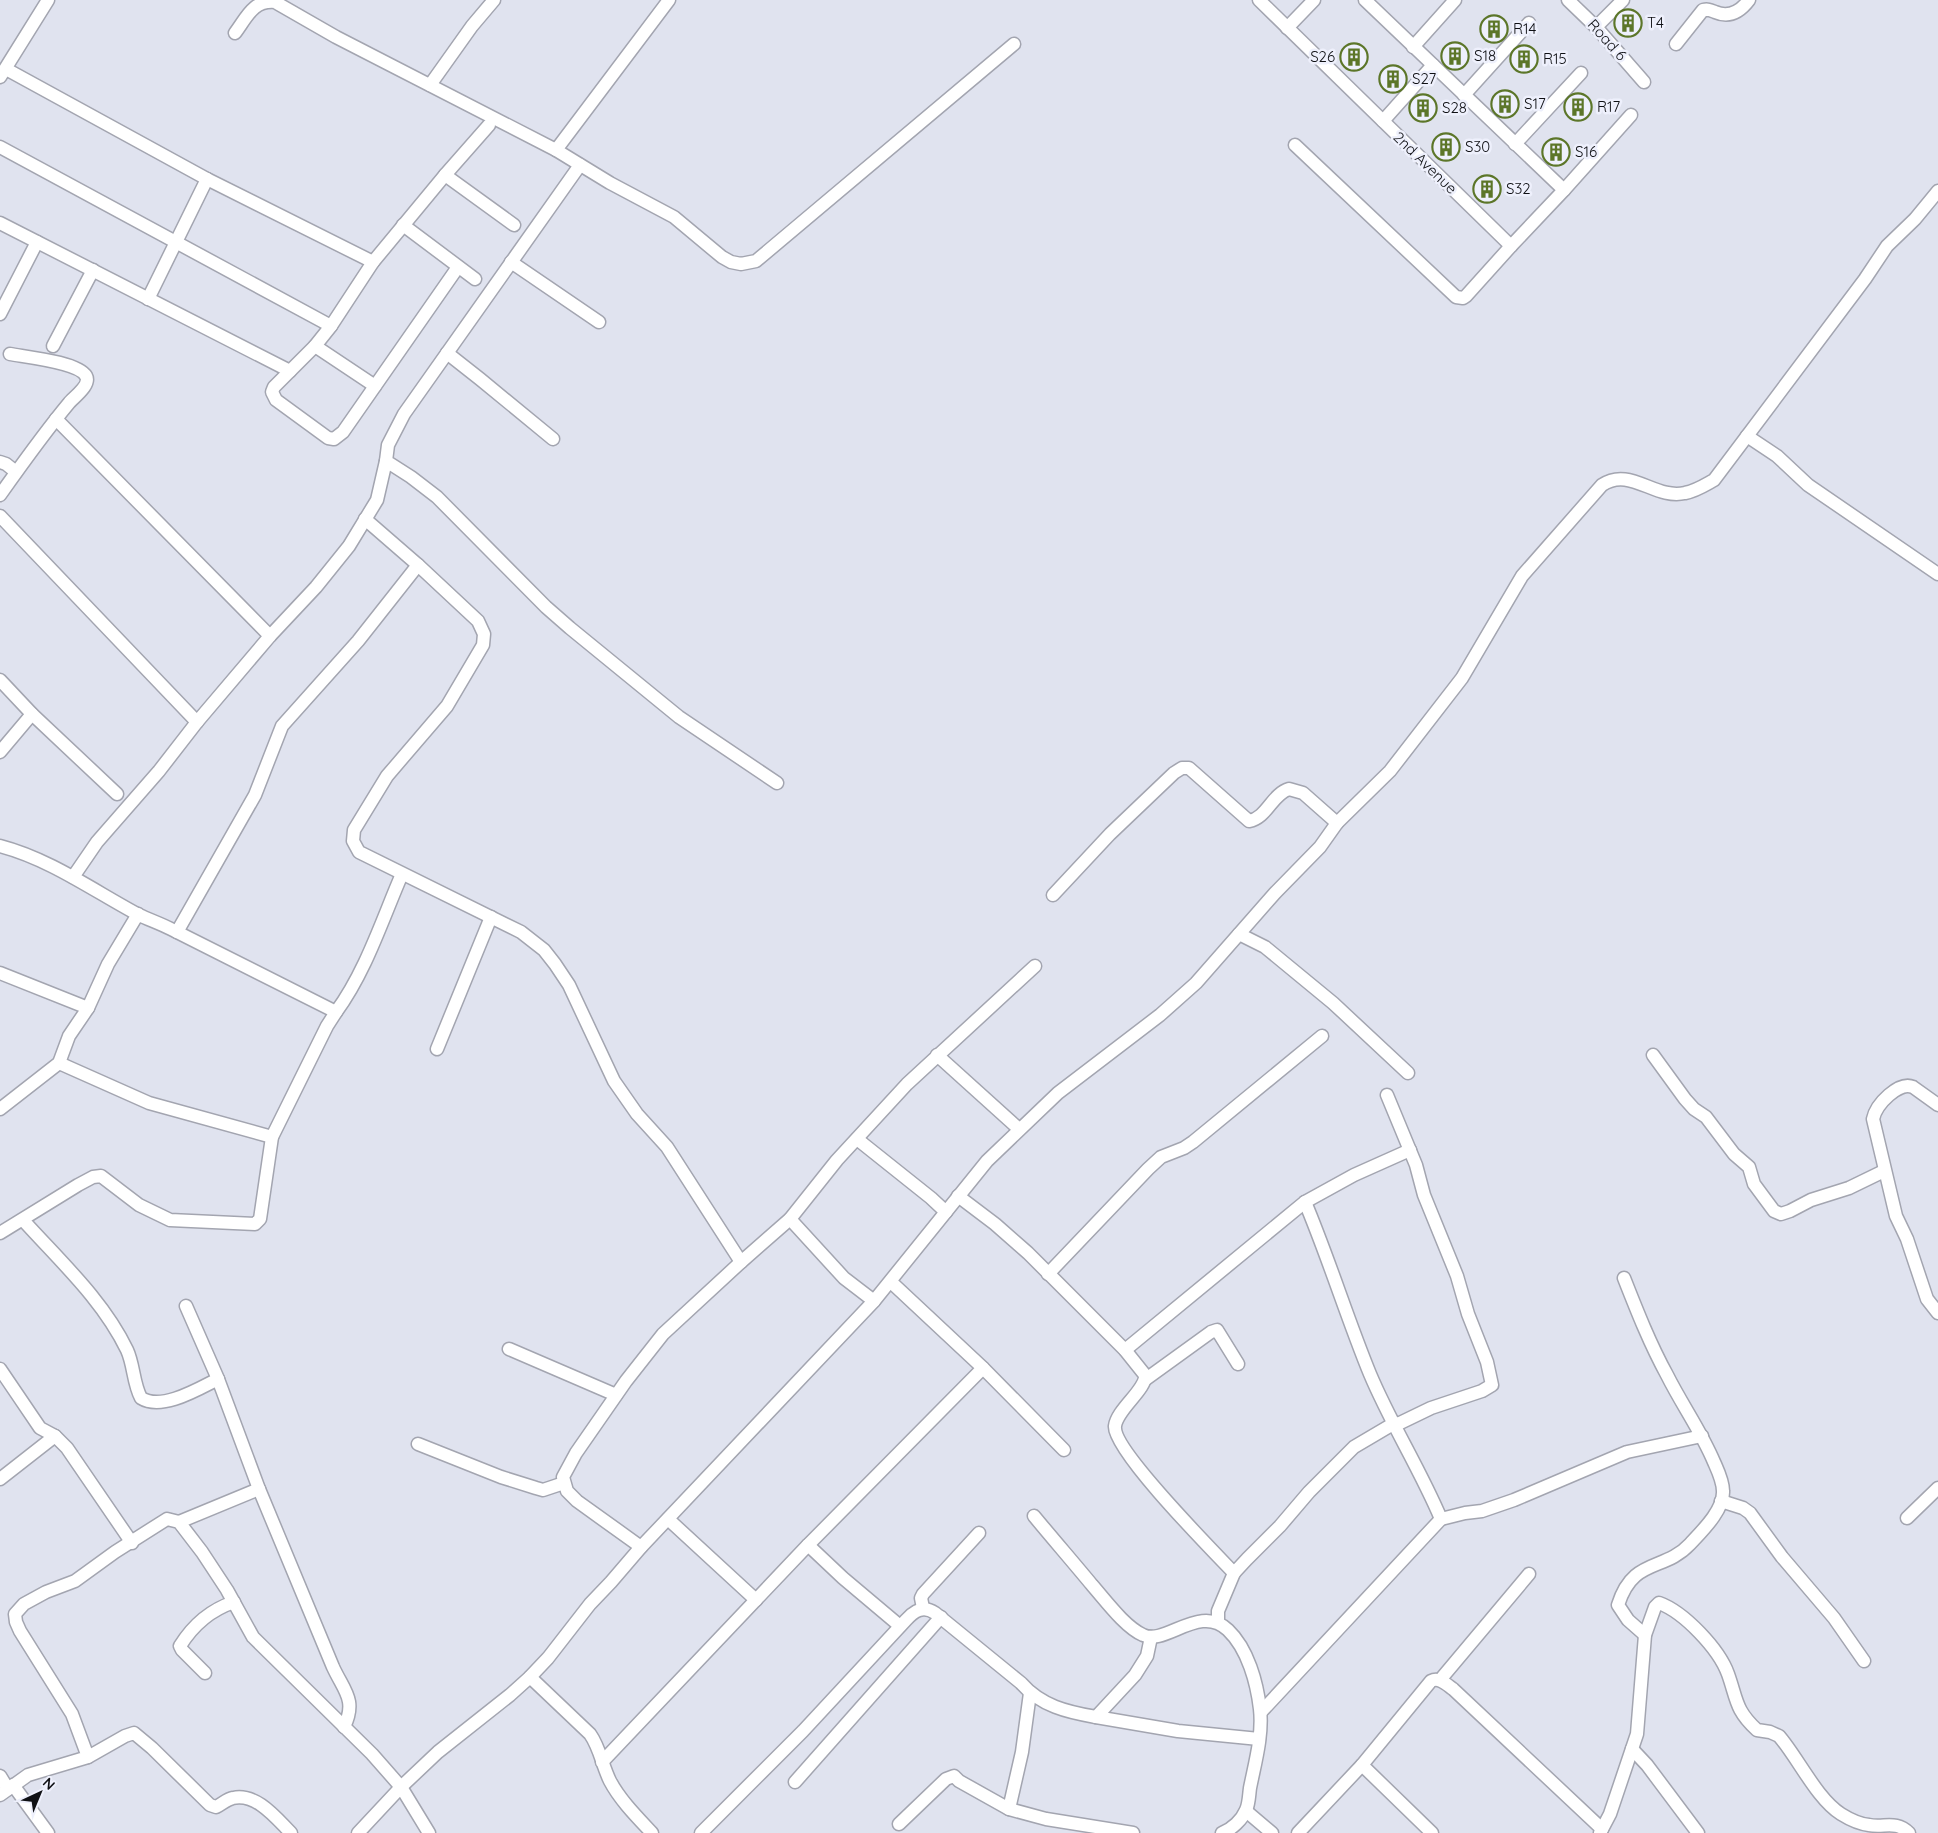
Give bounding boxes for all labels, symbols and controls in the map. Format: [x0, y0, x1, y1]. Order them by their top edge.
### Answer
building icon: T4 [1613, 8, 1643, 38]
place label: T4 [1647, 13, 1664, 32]
building icon: R14 [1479, 14, 1509, 44]
street label: Road 6 [1584, 15, 1631, 64]
place label: R14 [1513, 19, 1536, 38]
building icon: S18 [1440, 41, 1470, 71]
building icon: S26 [1339, 42, 1369, 72]
building icon: R15 [1509, 44, 1539, 74]
place label: S18 [1474, 46, 1496, 65]
place label: S26 [1310, 47, 1335, 66]
place label: R15 [1543, 49, 1567, 68]
building icon: S27 [1378, 64, 1408, 94]
place label: S27 [1412, 69, 1436, 88]
building icon: S17 [1490, 89, 1520, 119]
building icon: R17 [1563, 92, 1593, 122]
building icon: S28 [1408, 93, 1438, 123]
place label: S17 [1524, 94, 1546, 113]
place label: R17 [1597, 97, 1621, 116]
place label: S28 [1442, 98, 1467, 117]
street label: 2nd Avenue [1389, 128, 1461, 198]
building icon: S30 [1431, 132, 1461, 162]
place label: S30 [1465, 137, 1490, 156]
building icon: S16 [1541, 137, 1571, 167]
place label: S16 [1575, 142, 1597, 161]
building icon: S32 [1472, 174, 1502, 204]
place label: S32 [1506, 179, 1531, 198]
north arrow [15, 1768, 65, 1818]
text: N [39, 1774, 59, 1794]

